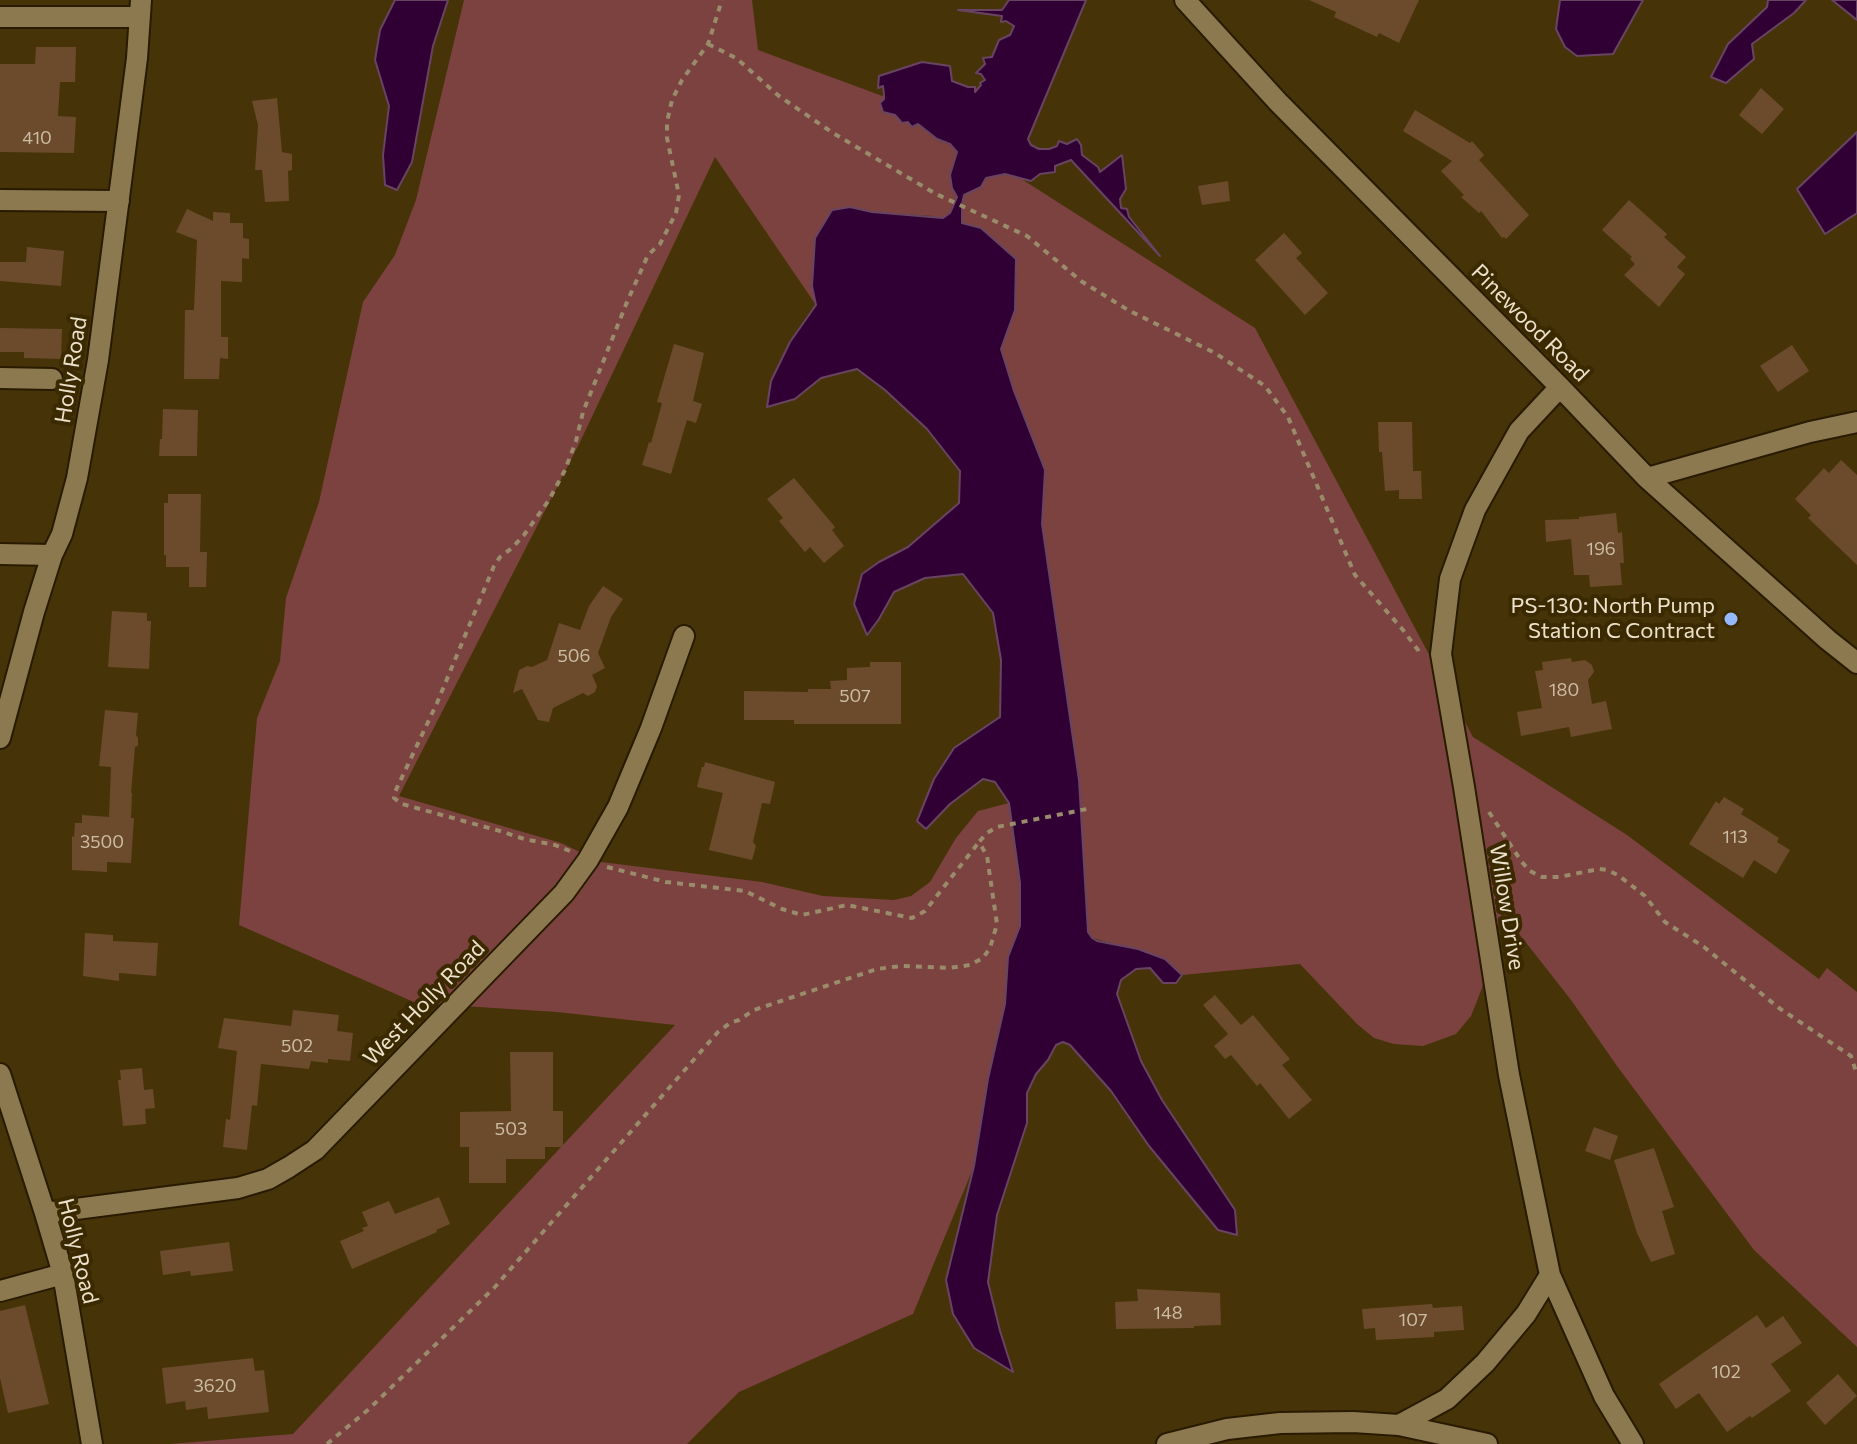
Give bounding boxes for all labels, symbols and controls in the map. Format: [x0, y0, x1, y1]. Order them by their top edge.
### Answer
house number: 410 [22, 127, 52, 149]
street label: Pinewood Road [1466, 259, 1594, 387]
street label: Holly Road [50, 315, 92, 425]
house number: 196 [1586, 538, 1616, 560]
place label: PS-130: North Pump Station C Contract [1511, 593, 1715, 644]
marker: PS-130: North Pump Station C Contract [1722, 610, 1740, 628]
house number: 506 [557, 645, 591, 667]
house number: 180 [1549, 679, 1579, 701]
house number: 507 [839, 685, 871, 707]
house number: 113 [1722, 826, 1748, 848]
house number: 3500 [80, 831, 124, 853]
street label: Willow Drive [1484, 842, 1530, 972]
street label: West Holly Road [358, 935, 490, 1071]
house number: 502 [281, 1035, 313, 1057]
house number: 503 [495, 1118, 527, 1140]
street label: Holly Road [52, 1196, 104, 1306]
house number: 148 [1153, 1302, 1183, 1324]
house number: 107 [1399, 1309, 1427, 1331]
house number: 102 [1711, 1361, 1741, 1383]
house number: 3620 [194, 1375, 236, 1397]

